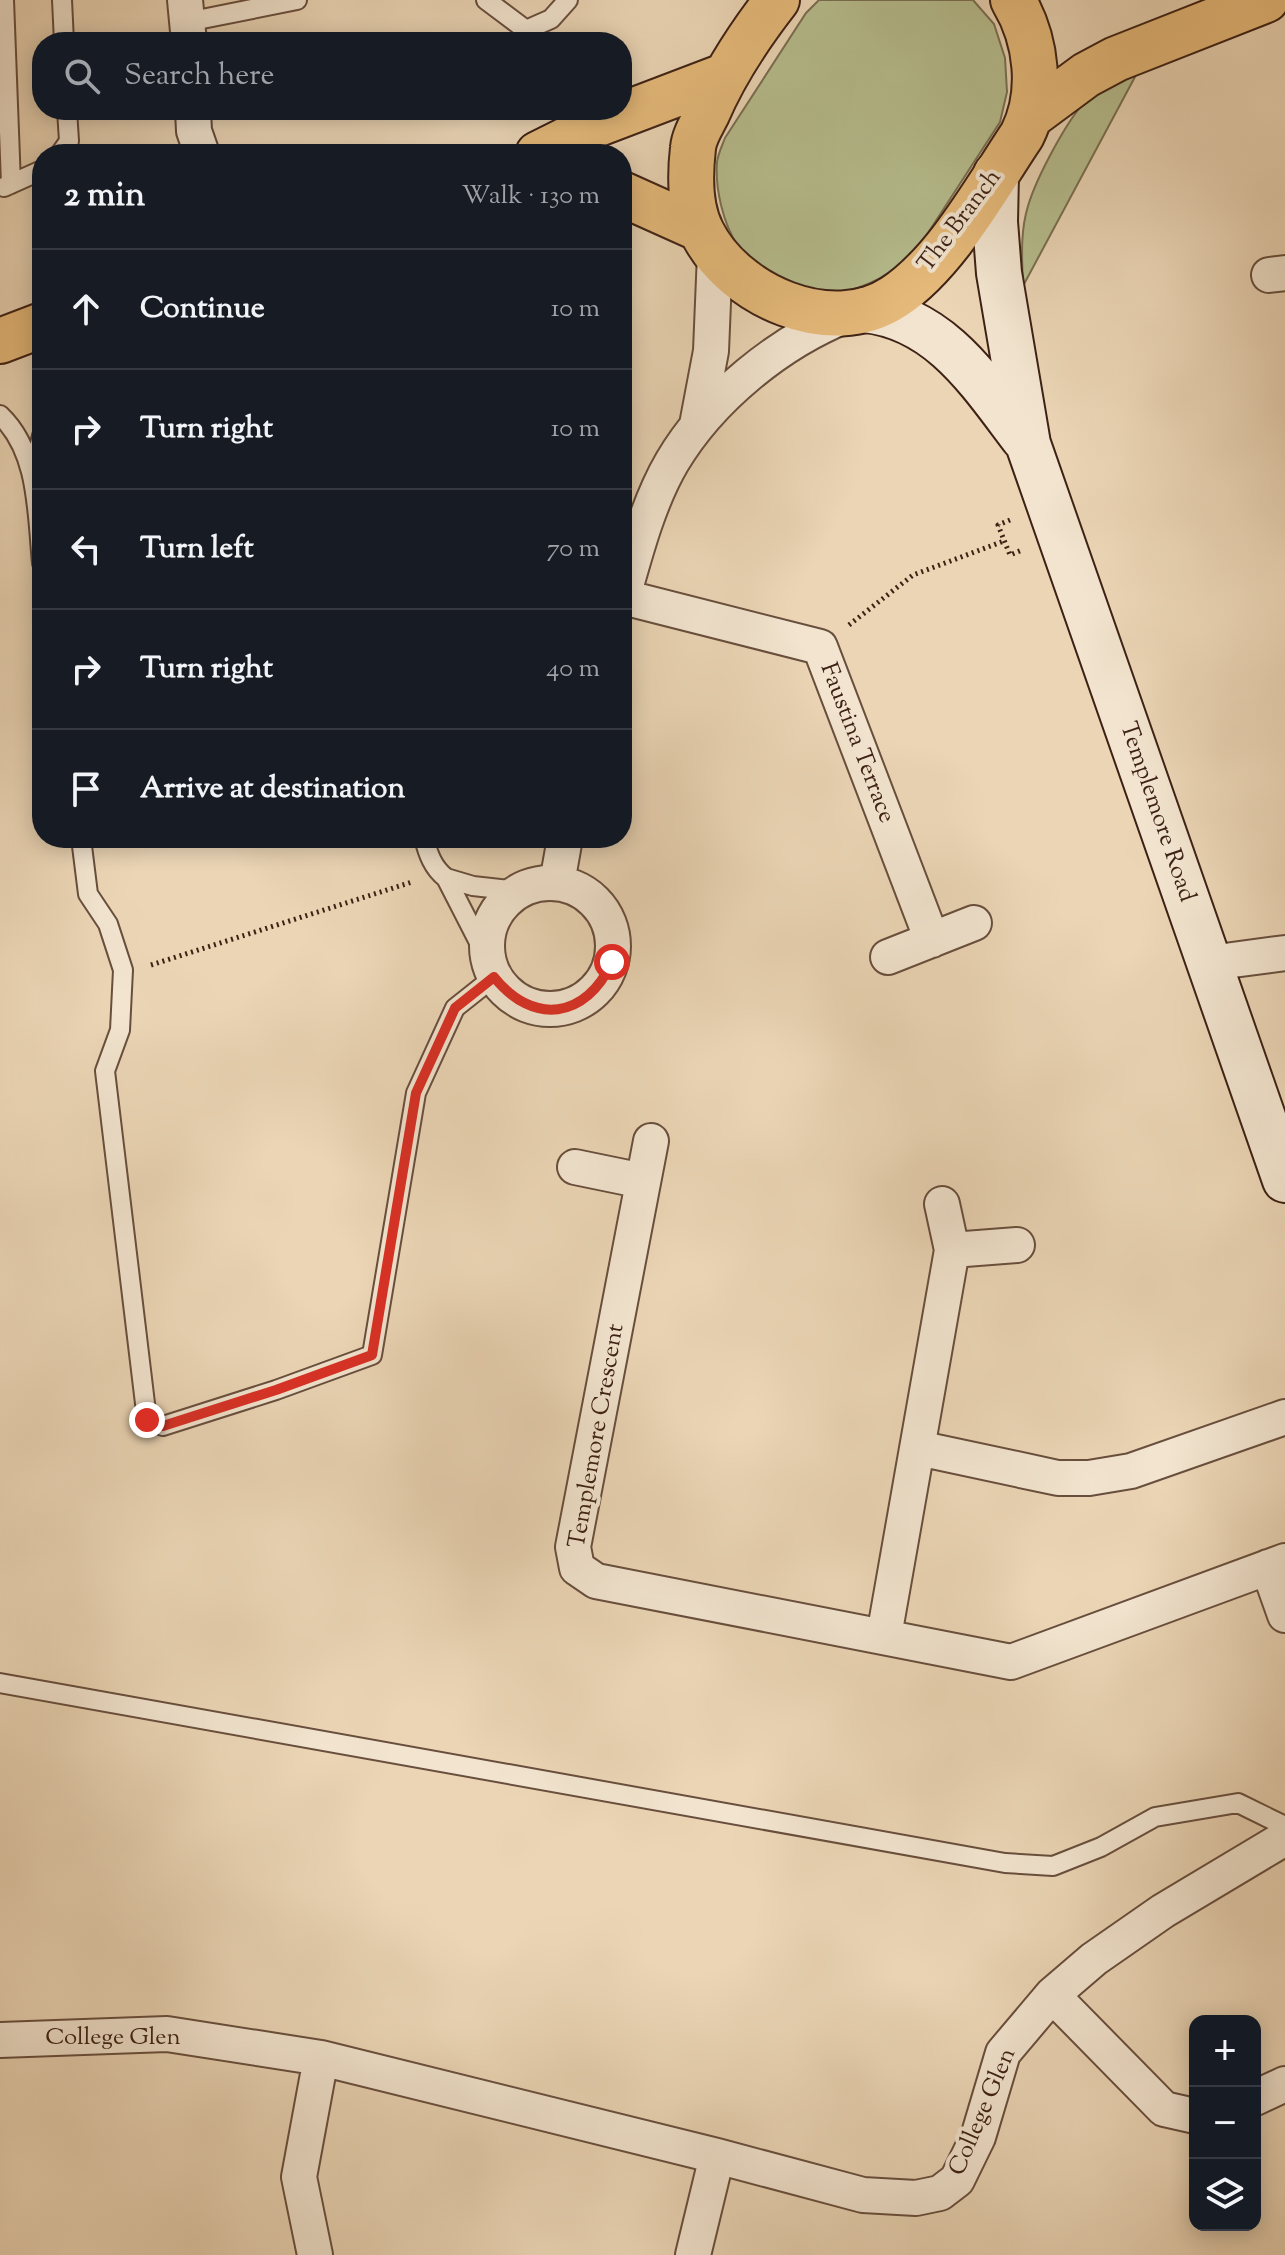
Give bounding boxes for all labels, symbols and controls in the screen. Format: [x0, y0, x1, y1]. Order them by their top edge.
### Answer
search box [32, 32, 632, 120]
icon: search [60, 54, 104, 98]
text: Search here [124, 55, 274, 98]
street label: The Branch [910, 162, 1010, 280]
text: 2 min [64, 172, 145, 221]
text: Walk · 130 m [461, 178, 600, 215]
icon: ahead [64, 287, 108, 331]
text: Continue [140, 288, 265, 331]
text: 10 m [551, 291, 600, 328]
icon: right [64, 407, 108, 451]
text: Turn right [140, 408, 273, 451]
text: 10 m [551, 411, 600, 448]
icon: left [64, 527, 108, 571]
text: Turn left [140, 528, 254, 571]
text: 70 m [547, 531, 600, 568]
icon: right [64, 647, 108, 691]
text: Turn right [140, 648, 273, 691]
text: 40 m [546, 651, 600, 688]
street label: Faustina Terrace [811, 658, 903, 828]
street label: Templemore Road [1110, 717, 1204, 907]
icon: arrive [64, 767, 108, 811]
text: Arrive at destination [140, 768, 405, 811]
route start [594, 944, 630, 980]
street label: Templemore Crescent [561, 1321, 633, 1551]
route end [129, 1402, 165, 1438]
map controls [1189, 2015, 1261, 2231]
button: + [1189, 2015, 1261, 2087]
street label: College Glen [45, 2021, 181, 2055]
street label: College Glen [941, 2043, 1025, 2181]
button: − [1189, 2087, 1261, 2159]
button: layers [1189, 2159, 1261, 2231]

